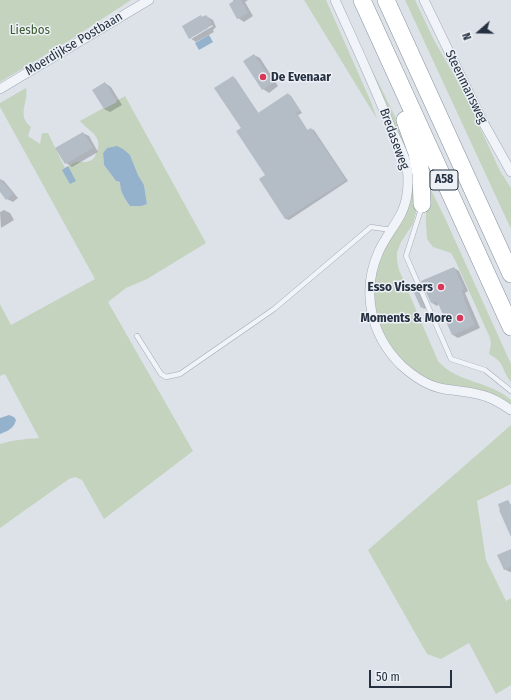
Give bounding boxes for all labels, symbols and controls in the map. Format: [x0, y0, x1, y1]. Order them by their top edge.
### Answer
street label: Moerdijkse Postbaan [23, 9, 125, 79]
north arrow [459, 12, 499, 52]
park label: Liesbos [10, 22, 50, 38]
text: N [460, 31, 474, 42]
street label: Steenmansweg [441, 48, 491, 126]
place label: De Evenaar [271, 69, 331, 85]
marker: De Evenaar [258, 72, 268, 82]
street label: Bredaseweg [376, 106, 412, 172]
road number: A58 [430, 170, 458, 190]
place label: Esso Vissers [368, 279, 433, 295]
marker: Esso Vissers [436, 282, 446, 292]
place label: Moments & More [360, 310, 452, 326]
marker: Moments & More [455, 313, 465, 323]
scale bar [371, 662, 454, 688]
text: 50 m [376, 670, 400, 684]

